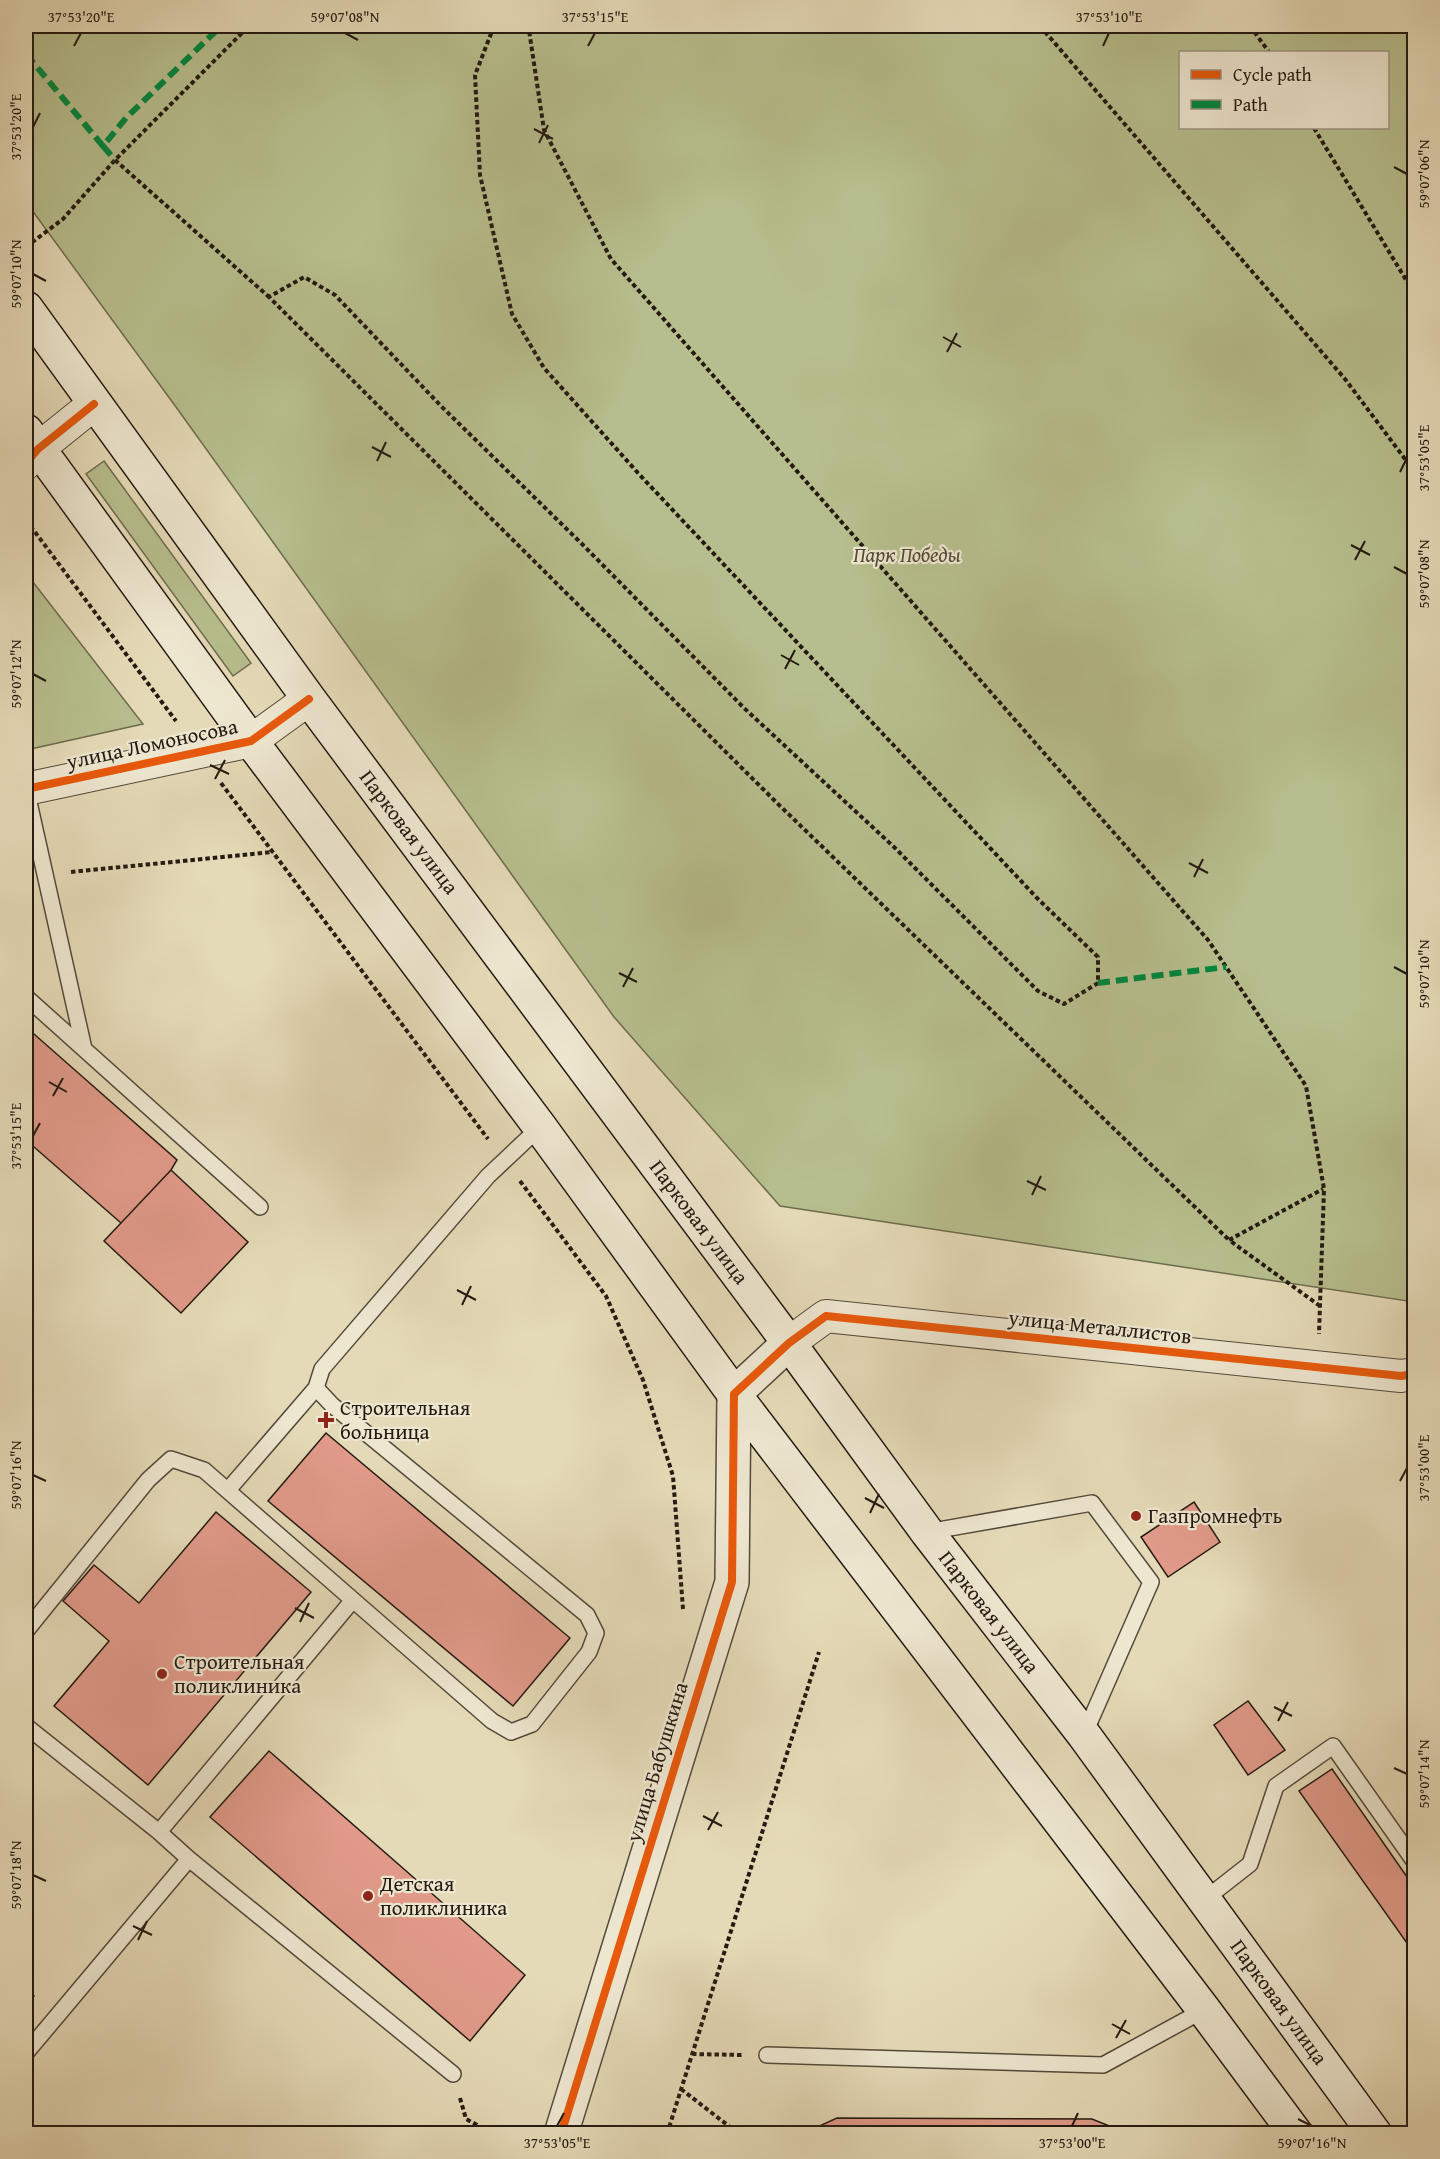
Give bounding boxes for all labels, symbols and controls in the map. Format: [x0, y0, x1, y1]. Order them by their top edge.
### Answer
text: 37°53'20"E [48, 6, 115, 27]
text: 59°07'08"N [311, 6, 380, 27]
text: 37°53'15"E [562, 6, 629, 27]
text: 37°53'10"E [1076, 6, 1143, 27]
legend [1179, 51, 1389, 129]
text: Cycle path [1233, 61, 1312, 88]
text: Path [1233, 91, 1268, 118]
text: 37°53'20"E [5, 93, 26, 160]
text: 59°07'06"N [1413, 139, 1434, 208]
text: 59°07'10"N [5, 239, 26, 308]
text: 37°53'05"E [1413, 424, 1434, 491]
park label: Парк Победы [853, 539, 961, 570]
text: 59°07'08"N [1413, 539, 1434, 608]
text: 59°07'12"N [5, 639, 26, 708]
street label: улица Ломоносова [62, 710, 240, 777]
street label: Парковая улица [352, 763, 467, 900]
text: 59°07'10"N [1413, 939, 1434, 1008]
text: 37°53'15"E [5, 1102, 26, 1169]
street label: Парковая улица [642, 1153, 757, 1290]
street label: улица Металлистов [1006, 1301, 1193, 1352]
place label: Строительная больница [340, 1392, 471, 1447]
marker: Строительная больница [317, 1411, 335, 1429]
text: 37°53'00"E [1413, 1434, 1434, 1501]
text: 59°07'16"N [5, 1440, 26, 1509]
place label: Газпромнефть [1148, 1500, 1282, 1531]
marker: Газпромнефть [1129, 1509, 1143, 1523]
street label: Парковая улица [931, 1544, 1047, 1680]
place label: Строительная поликлиника [174, 1646, 305, 1701]
marker: Строительная поликлиника [155, 1667, 169, 1681]
street label: улица Бабушкина [617, 1678, 696, 1847]
text: 59°07'14"N [1413, 1739, 1434, 1808]
text: 59°07'18"N [5, 1840, 26, 1909]
place label: Детская поликлиника [379, 1868, 507, 1923]
marker: Детская поликлиника [361, 1889, 375, 1903]
street label: Парковая улица [1223, 1932, 1336, 2071]
text: 37°53'05"E [524, 2132, 591, 2153]
text: 37°53'00"E [1039, 2132, 1106, 2153]
text: 59°07'16"N [1278, 2132, 1347, 2153]

